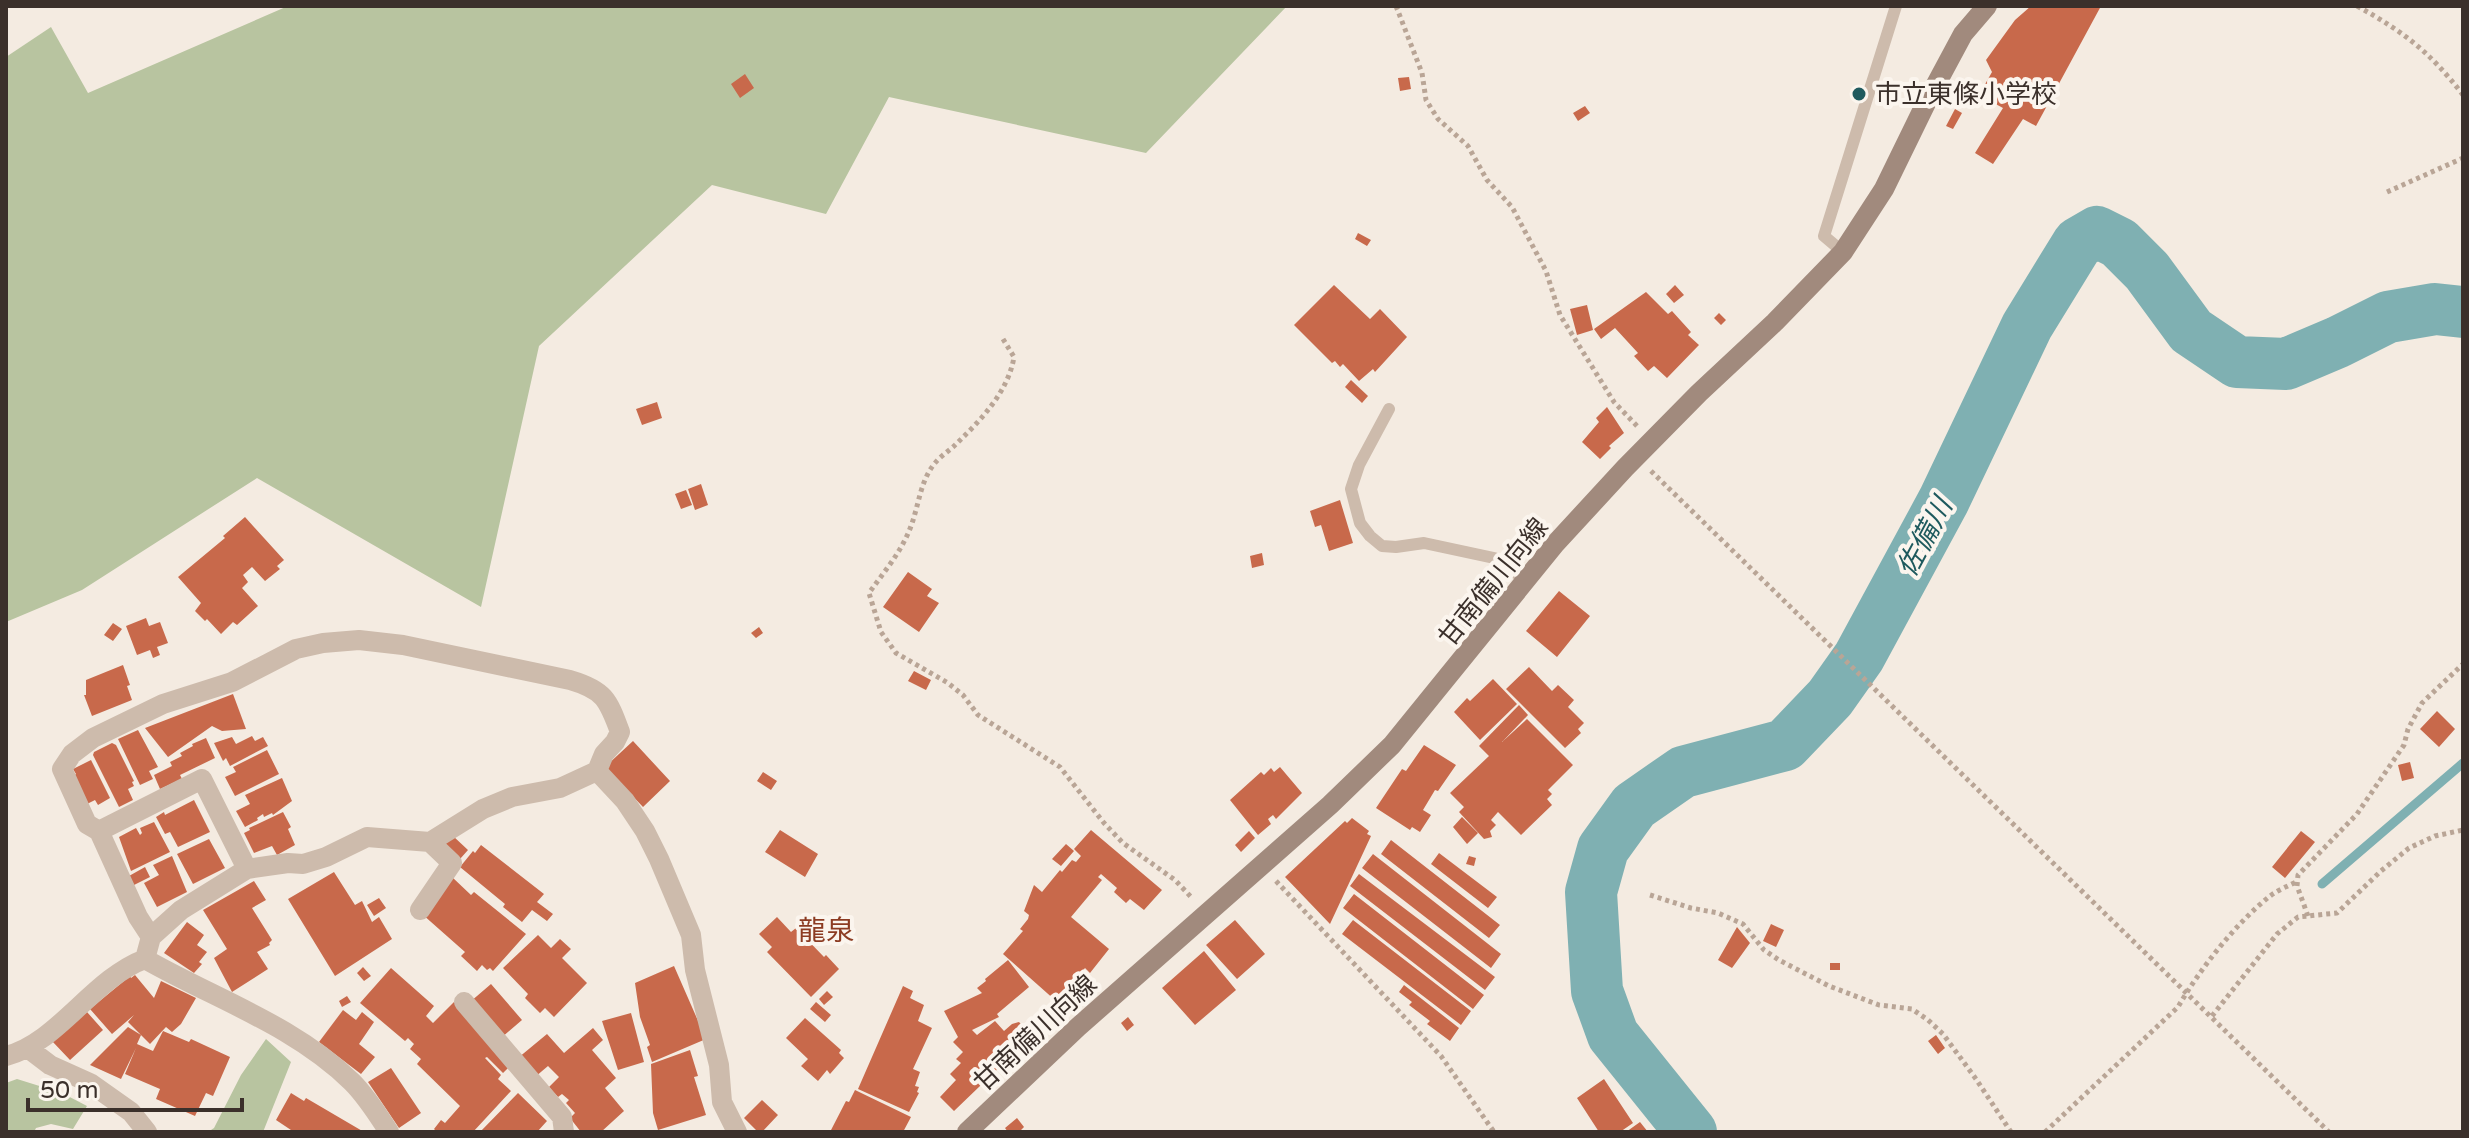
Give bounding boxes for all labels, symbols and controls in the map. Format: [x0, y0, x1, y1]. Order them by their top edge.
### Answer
place label: 市立東條小学校 [1875, 79, 2057, 110]
marker: 市立東條小学校 [1850, 85, 1868, 103]
water label: 佐備川 [1890, 490, 1961, 583]
street label: 甘南備川向線 [1432, 512, 1555, 653]
district label: 龍泉 [798, 914, 854, 948]
street label: 甘南備川向線 [968, 969, 1103, 1098]
scale bar [28, 1062, 242, 1112]
text: 50 m [40, 1076, 98, 1105]

